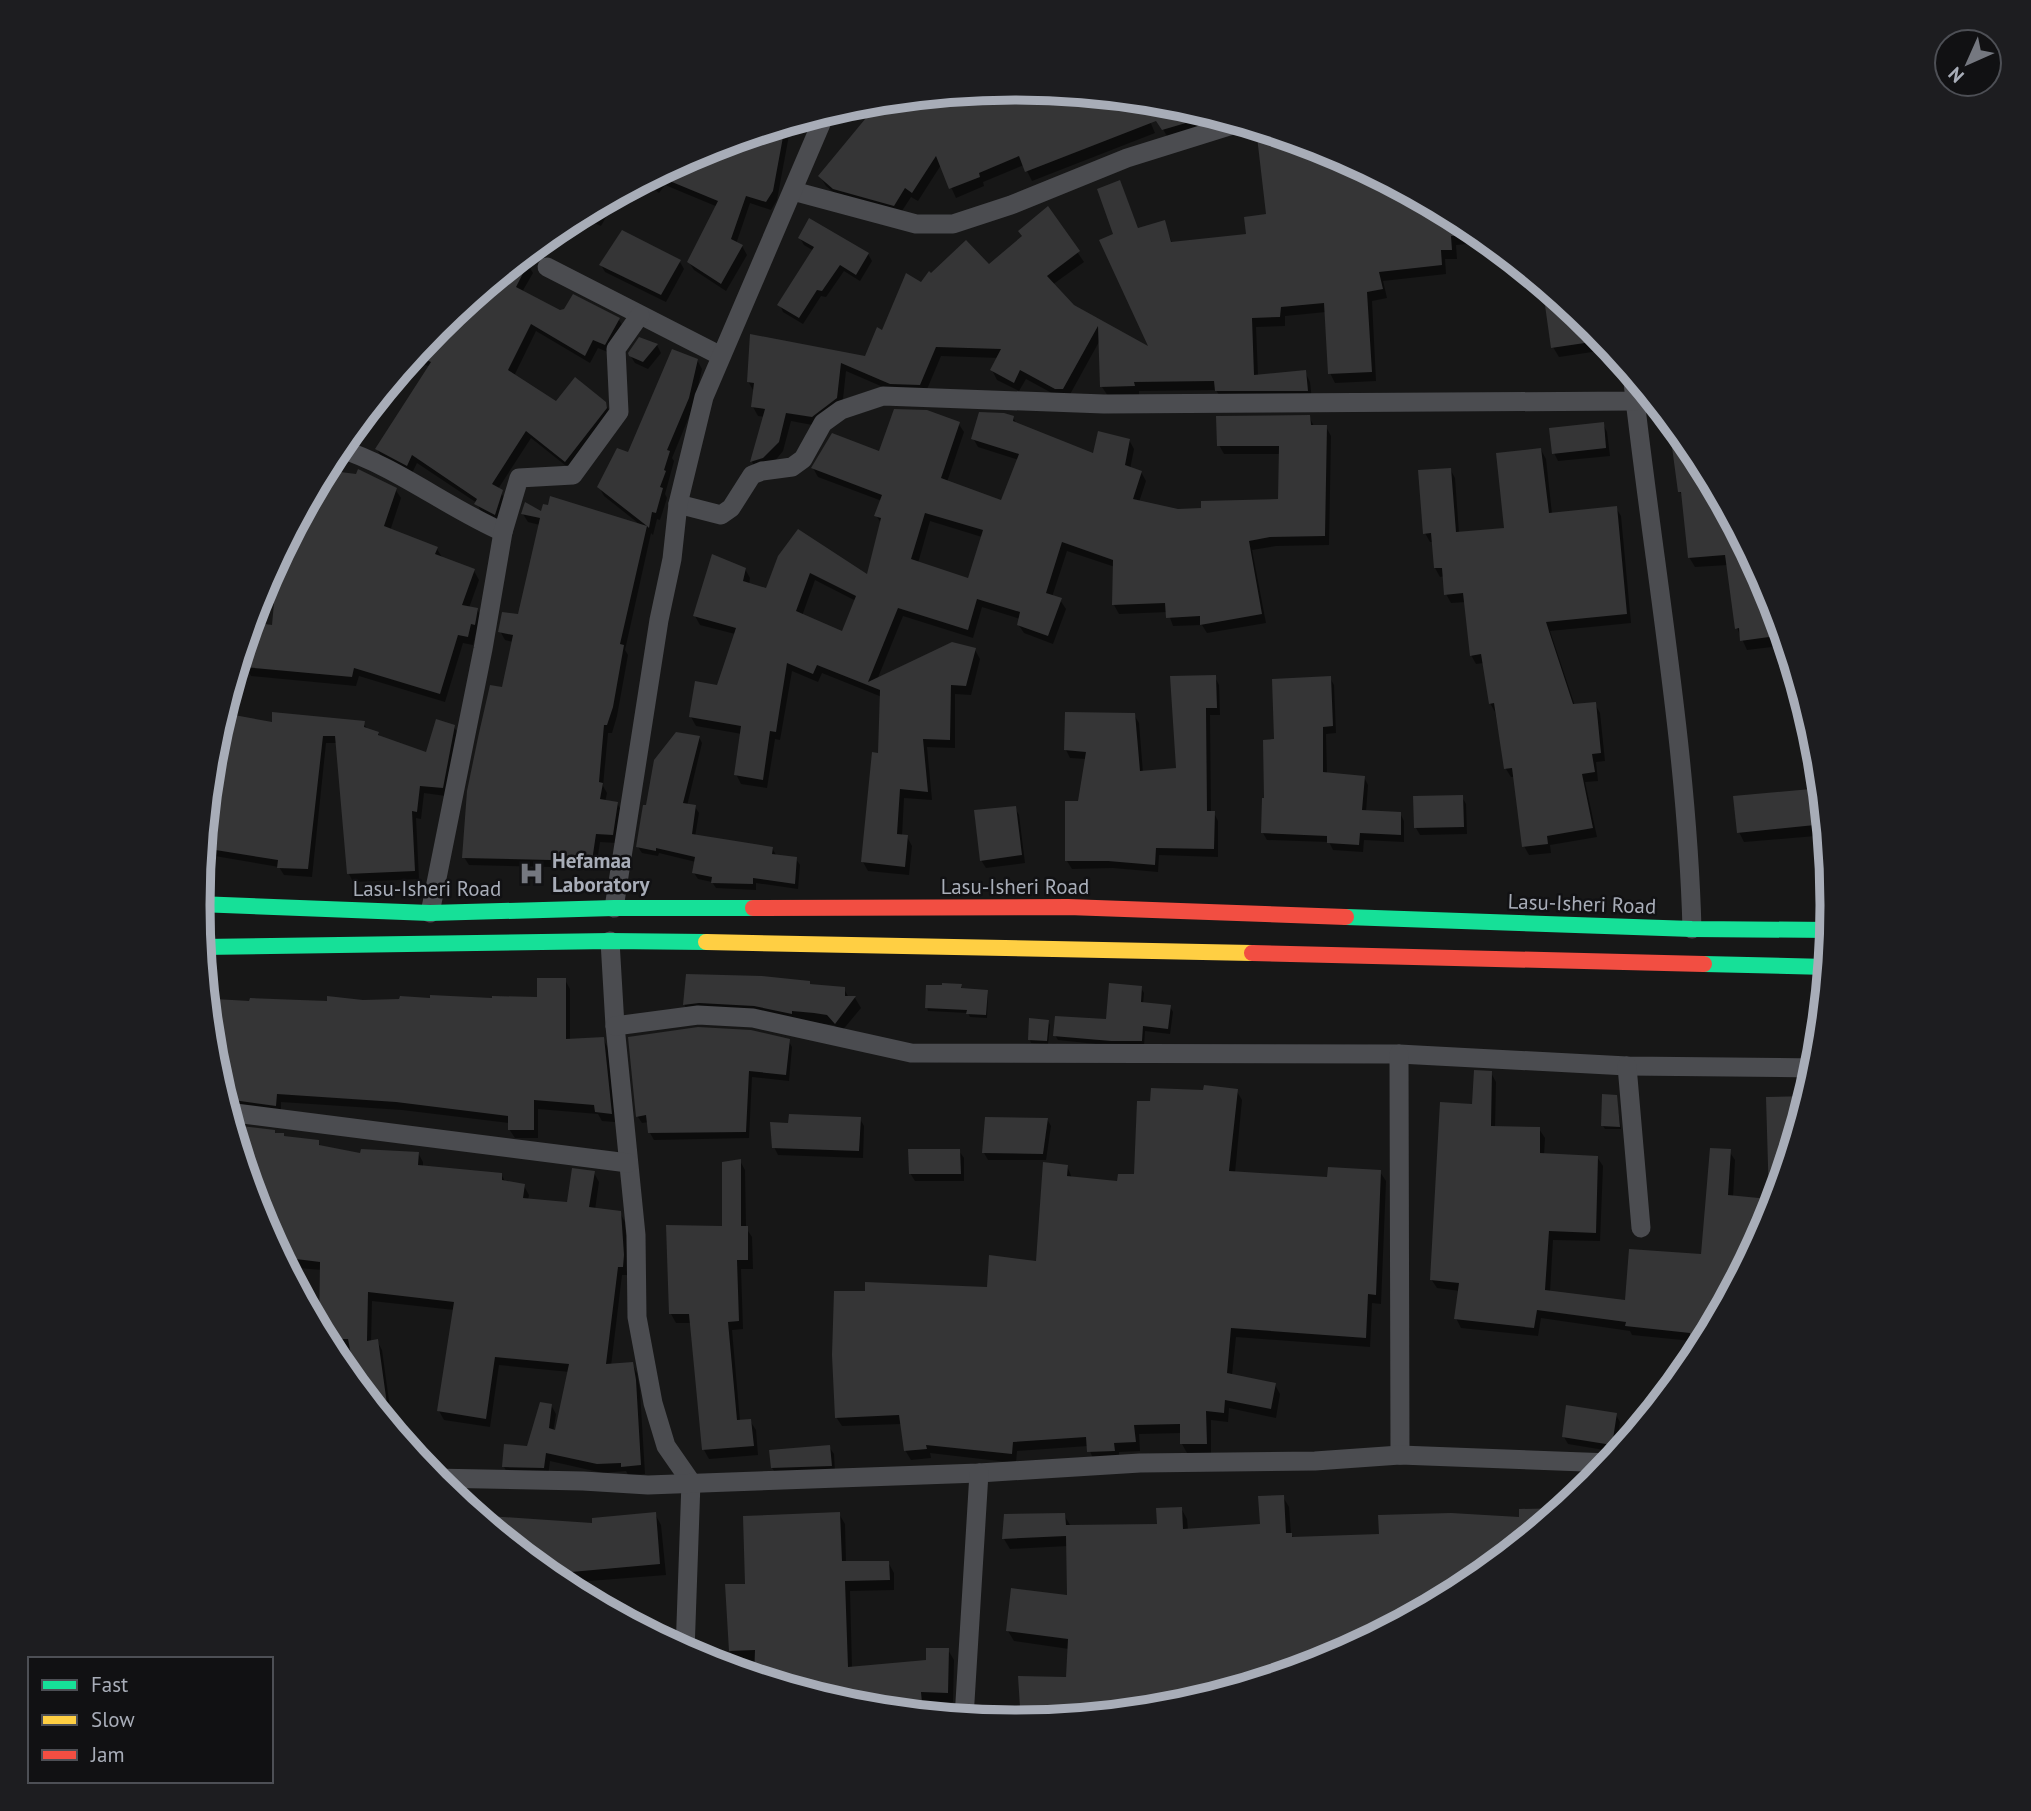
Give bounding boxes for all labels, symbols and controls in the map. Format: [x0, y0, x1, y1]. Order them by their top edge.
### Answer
north arrow [1933, 28, 2003, 98]
text: N [1943, 62, 1969, 88]
place label: Hefamaa Laboratory [552, 847, 650, 898]
hospital icon: Hefamaa Laboratory [518, 859, 546, 887]
street label: Lasu-Isheri Road [941, 873, 1089, 900]
street label: Lasu-Isheri Road [353, 875, 501, 902]
street label: Lasu-Isheri Road [1507, 887, 1657, 920]
legend [28, 1657, 273, 1783]
text: Fast [91, 1671, 128, 1698]
text: Slow [91, 1706, 135, 1733]
text: Jam [90, 1741, 125, 1768]

